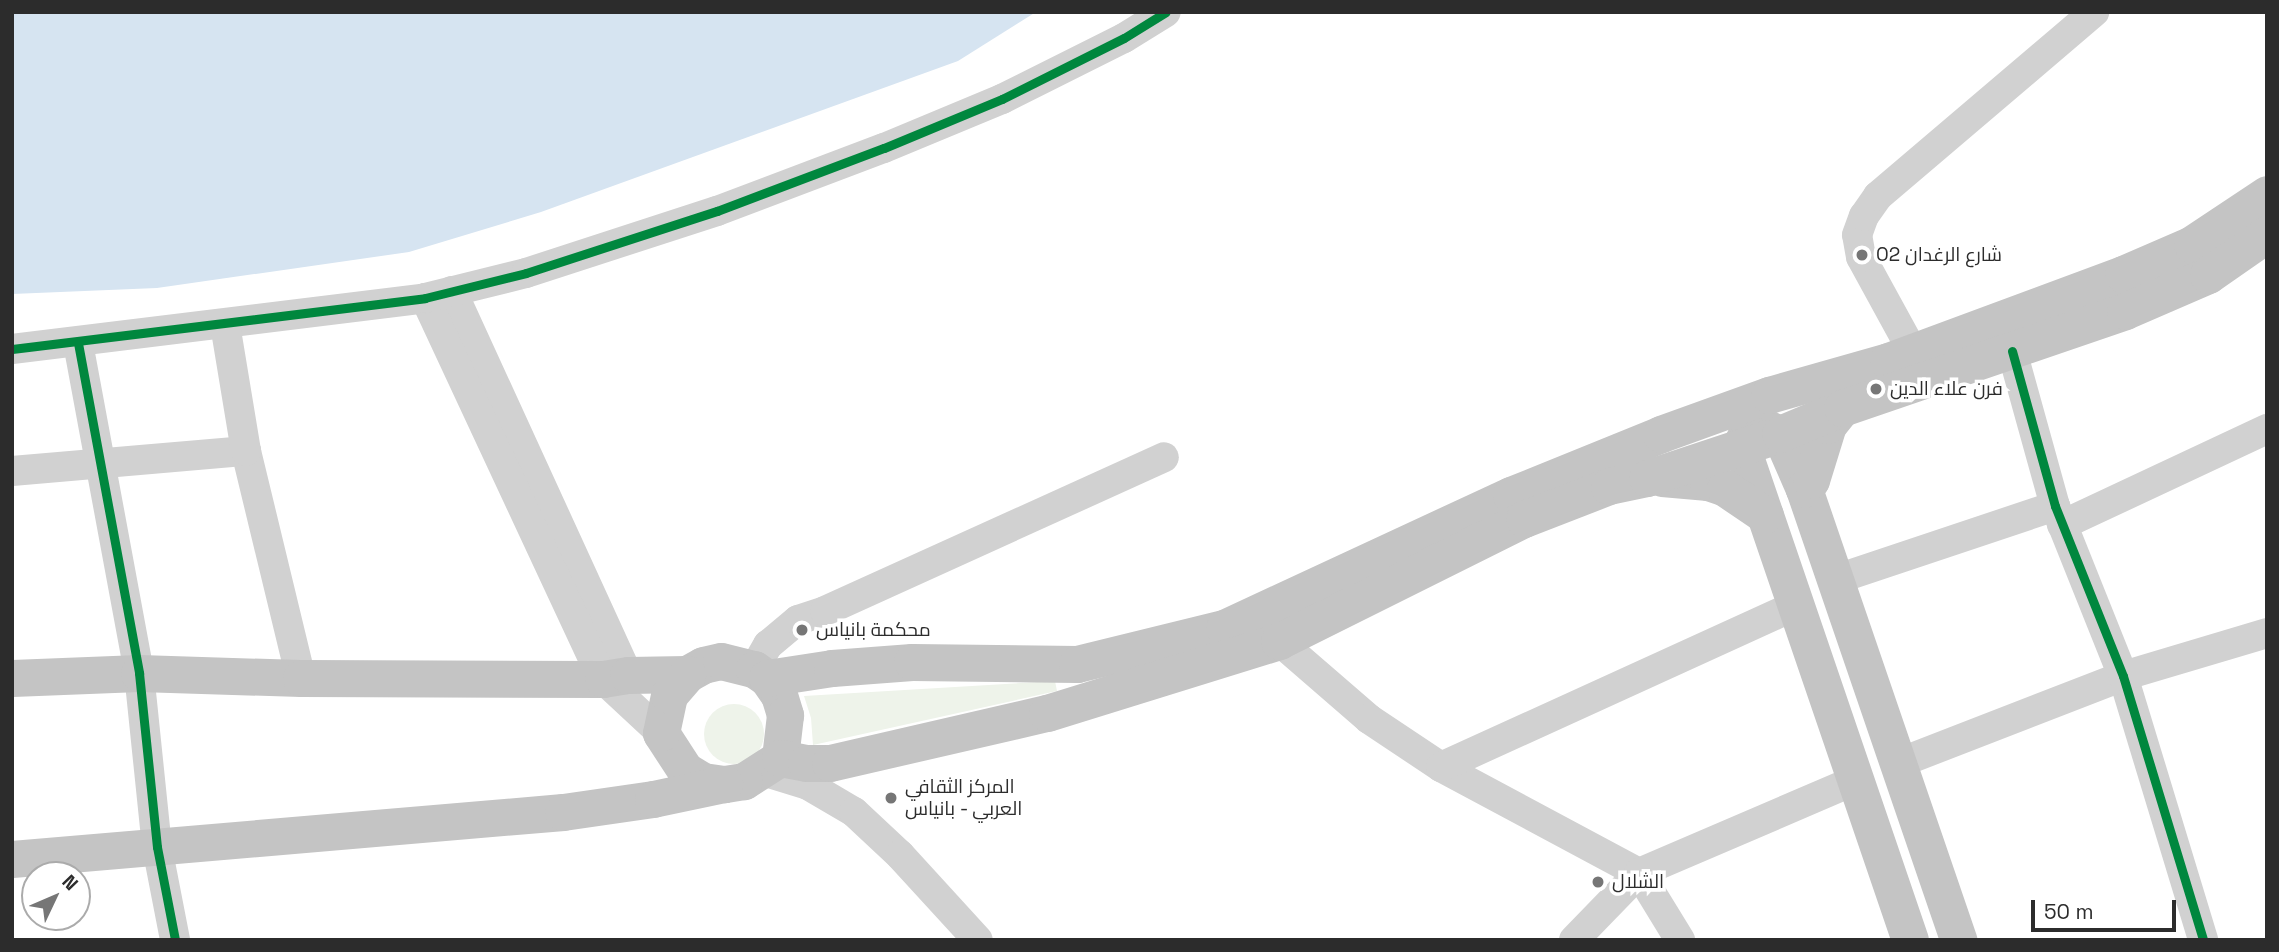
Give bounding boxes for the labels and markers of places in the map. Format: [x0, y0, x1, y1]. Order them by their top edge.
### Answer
place label: O2 شارع الرغدان [1876, 244, 2002, 266]
marker: O2 شارع الرغدان [1854, 247, 1870, 263]
place label: فرن علاء الدين [1890, 378, 2003, 400]
marker: فرن علاء الدين [1868, 381, 1884, 397]
place label: محكمة بانياس [816, 619, 931, 641]
marker: محكمة بانياس [794, 622, 810, 638]
place label: المركز الثقافي العربي - بانياس [905, 776, 1023, 820]
marker: المركز الثقافي العربي - بانياس [883, 790, 899, 806]
place label: الشلال [1612, 871, 1664, 893]
marker: الشلال [1590, 874, 1606, 890]

